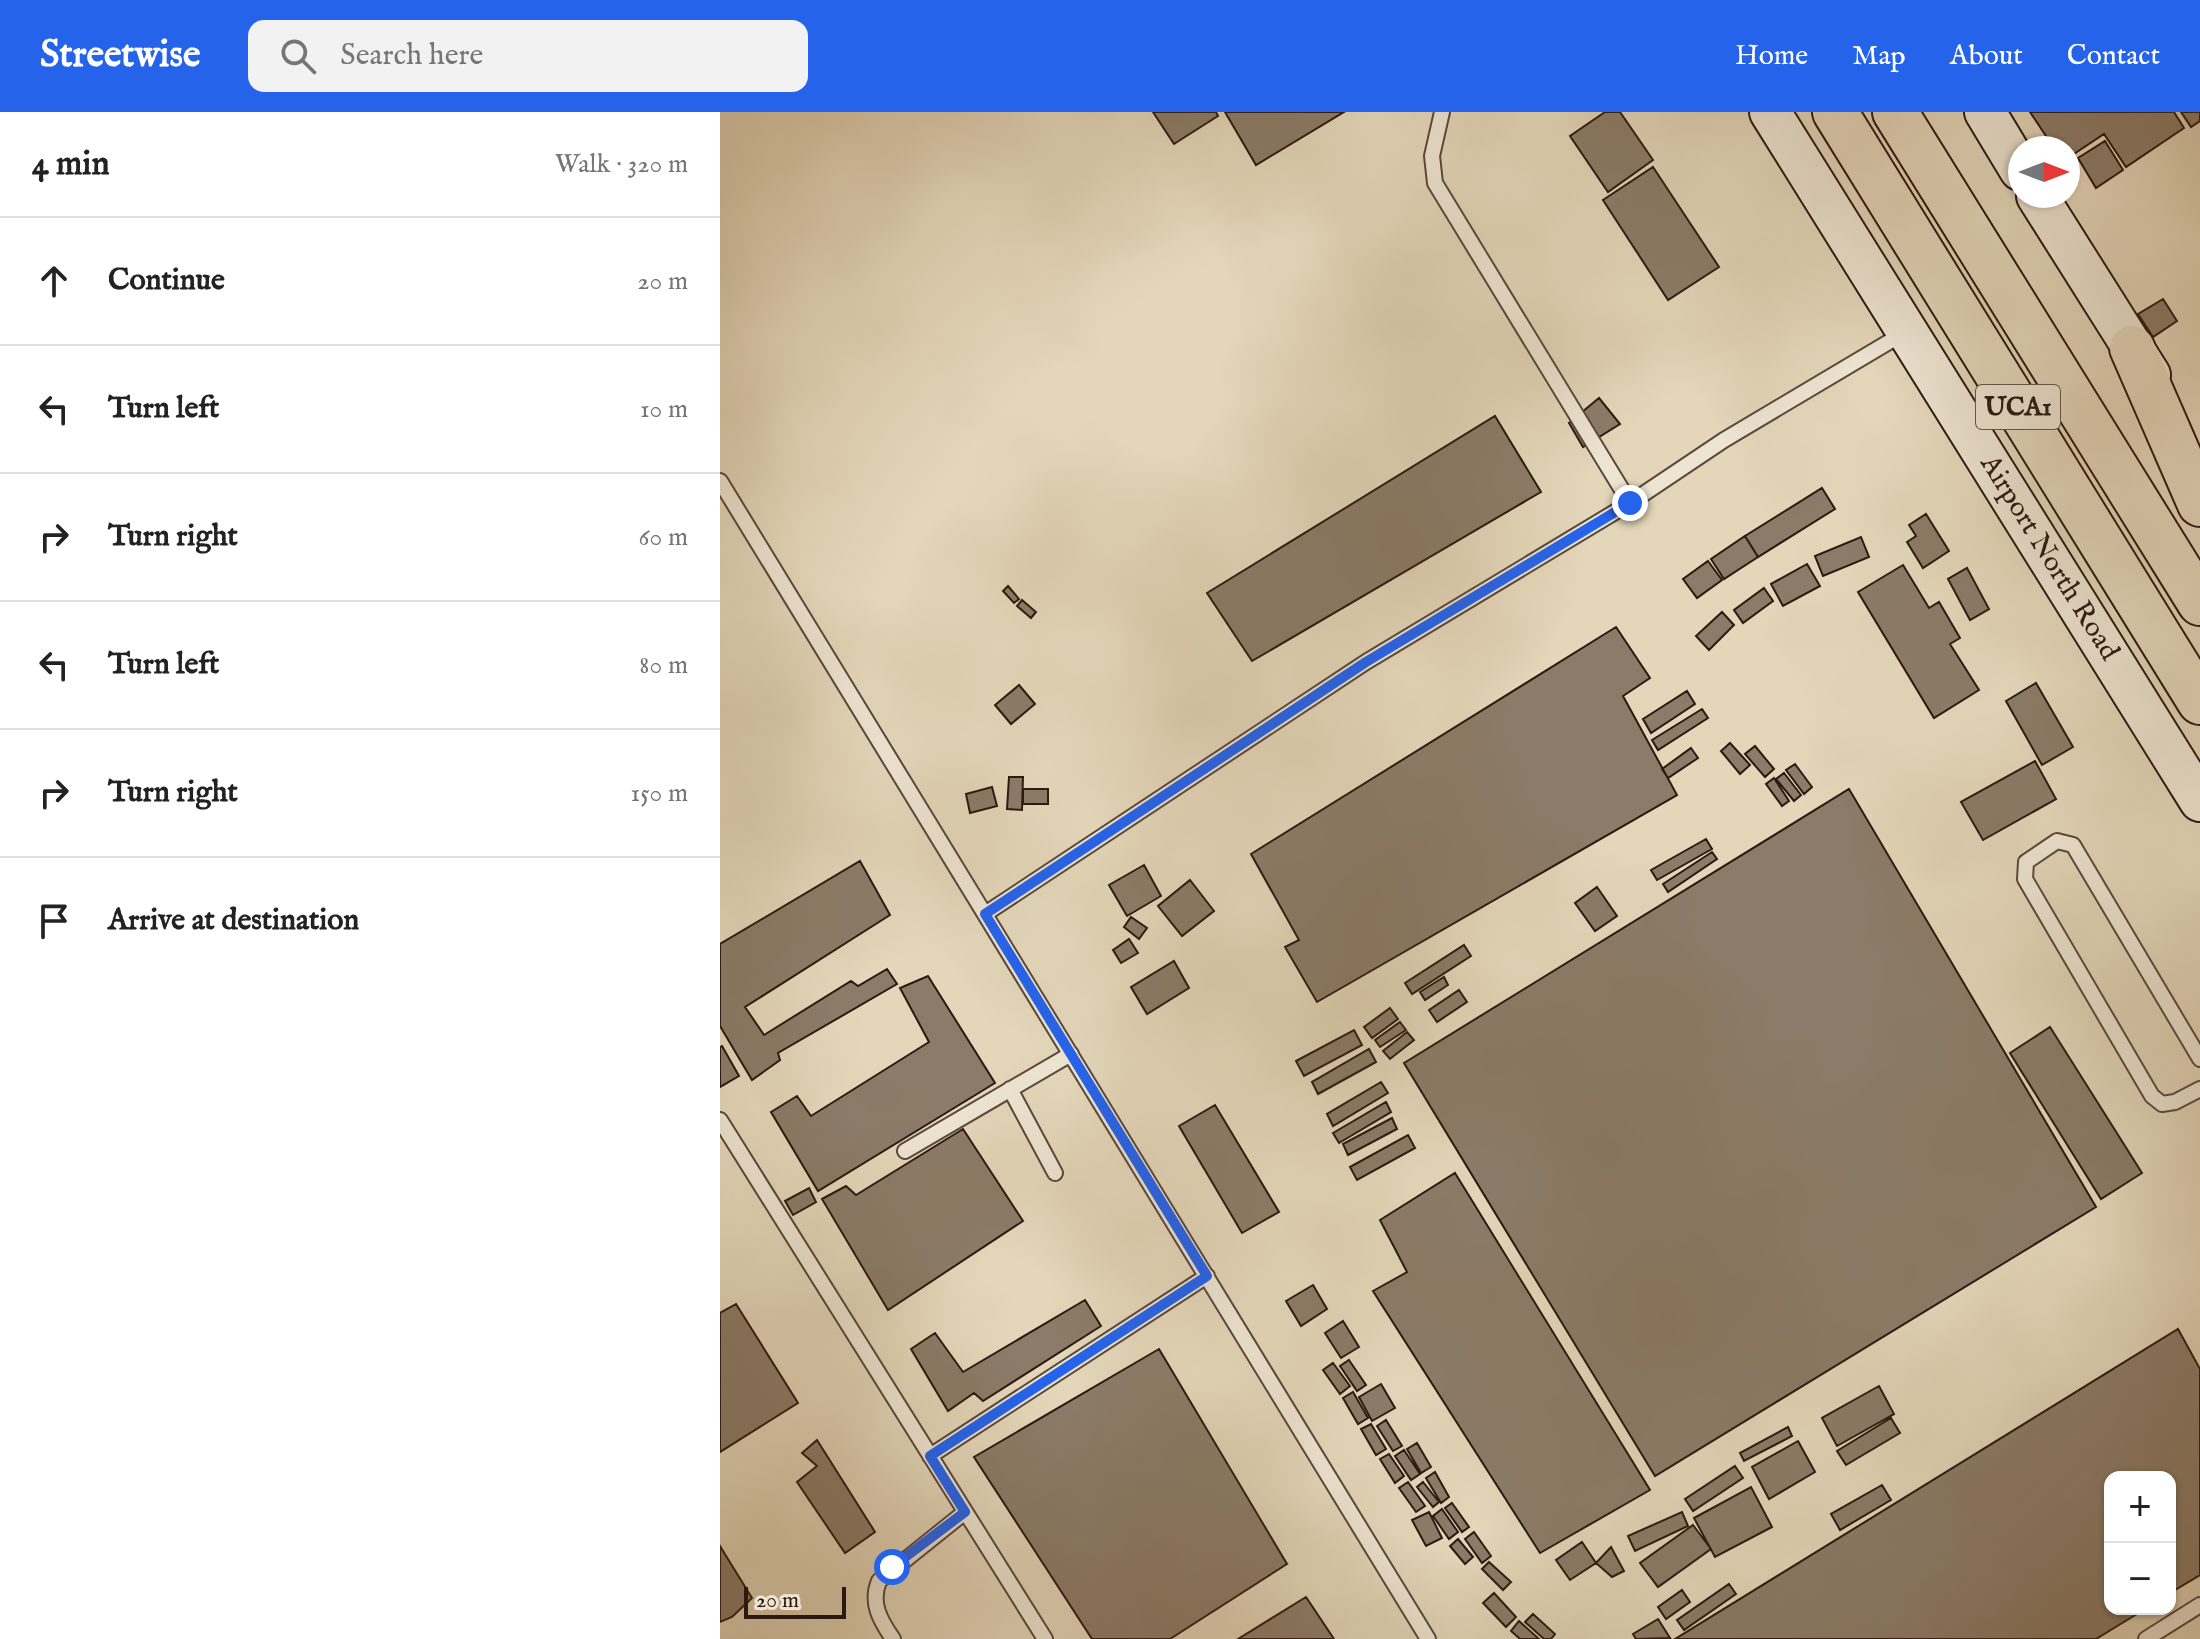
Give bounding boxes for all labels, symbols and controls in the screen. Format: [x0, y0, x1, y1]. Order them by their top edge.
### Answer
search box [248, 20, 808, 92]
text: Streetwise [40, 32, 200, 80]
icon: search [276, 34, 320, 78]
text: Search here [340, 37, 483, 75]
text: Home [1735, 39, 1808, 74]
text: Map [1852, 39, 1906, 74]
text: About [1950, 39, 2023, 74]
text: Contact [2067, 39, 2160, 74]
north arrow [2008, 136, 2080, 208]
text: 4 min [32, 143, 110, 186]
text: Walk · 320 m [555, 148, 688, 181]
icon: ahead [32, 259, 76, 303]
text: Continue [108, 262, 225, 300]
text: 20 m [637, 265, 688, 298]
road number: UCA1 [1976, 385, 2060, 429]
icon: left [32, 387, 76, 431]
text: Turn left [108, 390, 219, 428]
text: 10 m [640, 393, 688, 426]
street label: Airport North Road [1971, 448, 2126, 667]
route end [1612, 485, 1648, 521]
icon: right [32, 515, 76, 559]
text: Turn right [108, 518, 238, 556]
text: 60 m [639, 521, 688, 554]
icon: left [32, 643, 76, 687]
text: Turn left [108, 646, 219, 684]
text: 80 m [639, 649, 688, 682]
icon: right [32, 771, 76, 815]
text: Turn right [108, 774, 238, 812]
text: 150 m [630, 777, 688, 810]
icon: arrive [32, 899, 76, 943]
text: Arrive at destination [108, 902, 359, 940]
map controls [2104, 1471, 2176, 1615]
button: + [2104, 1471, 2176, 1543]
button: − [2104, 1543, 2176, 1615]
route start [874, 1549, 910, 1585]
scale bar [744, 1583, 846, 1619]
text: 20 m [756, 1587, 799, 1615]

